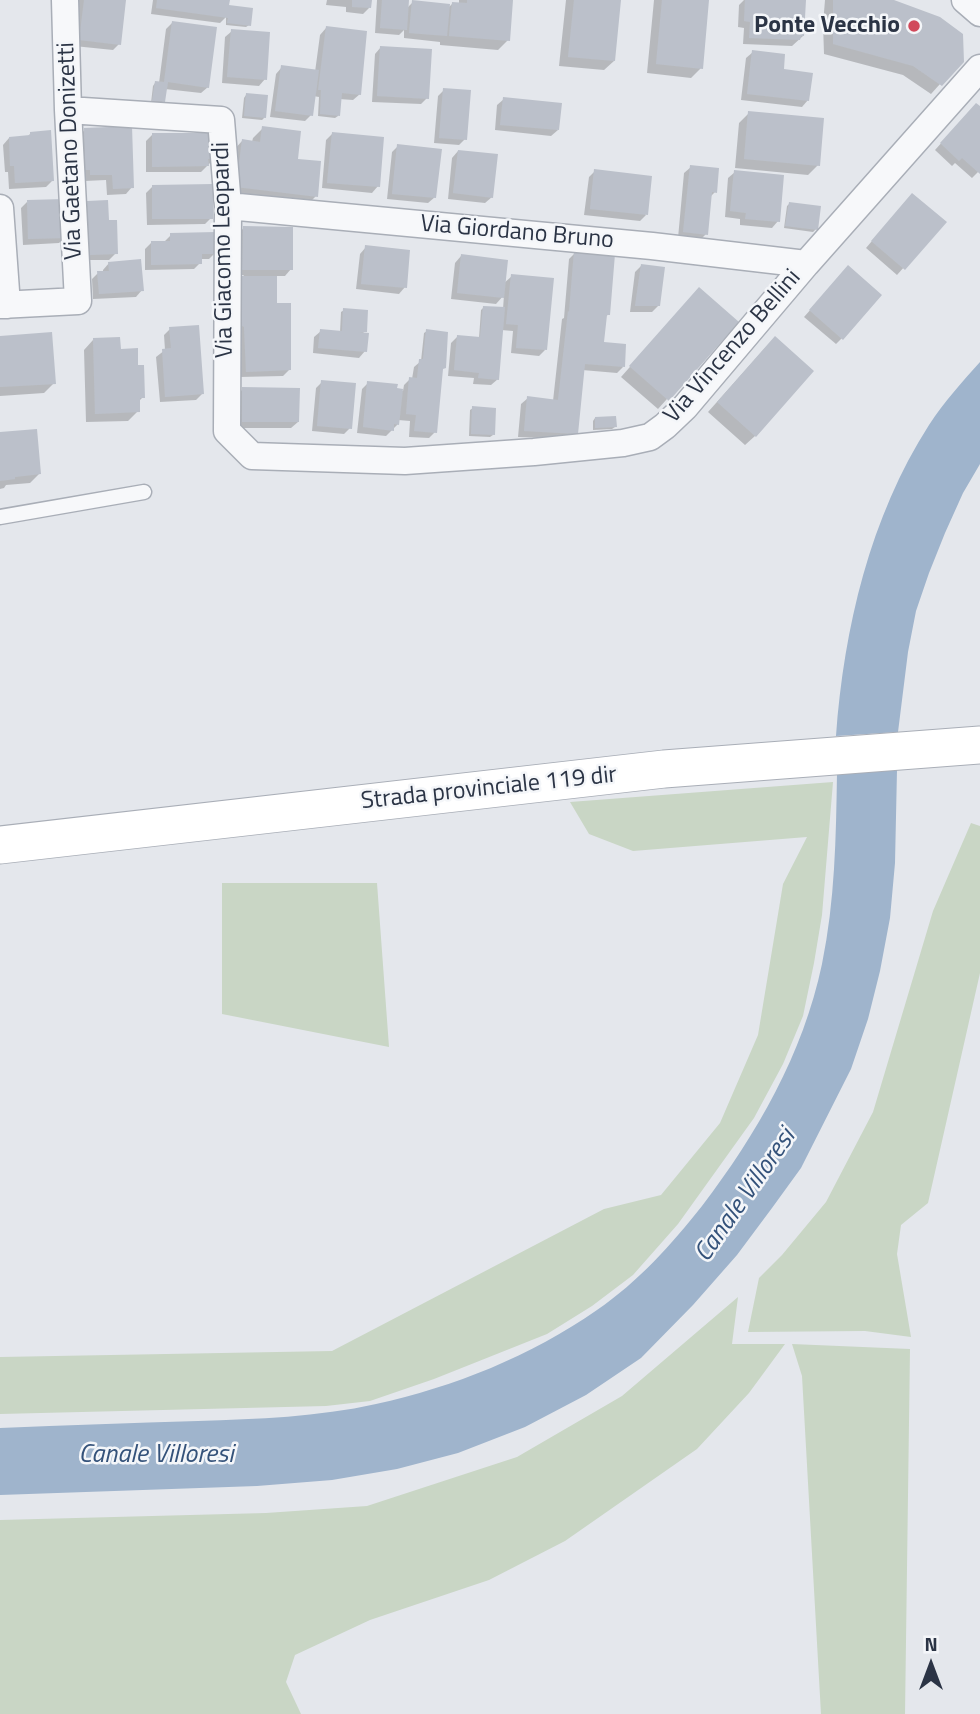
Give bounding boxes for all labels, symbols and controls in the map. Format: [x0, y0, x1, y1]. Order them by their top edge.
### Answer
place label: Ponte Vecchio [754, 12, 900, 40]
marker: Ponte Vecchio [906, 18, 922, 34]
street label: Via Gaetano Donizetti [53, 42, 89, 260]
street label: Via Giacomo Leopardi [208, 142, 240, 358]
street label: Via Giordano Bruno [419, 210, 615, 256]
street label: Via Vincenzo Bellini [658, 264, 808, 430]
street label: Strada provinciale 119 dir [360, 761, 618, 817]
water label: Canale Villoresi [689, 1124, 803, 1268]
water label: Canale Villoresi [78, 1440, 234, 1472]
text: N [924, 1629, 938, 1658]
north arrow [896, 1630, 966, 1700]

